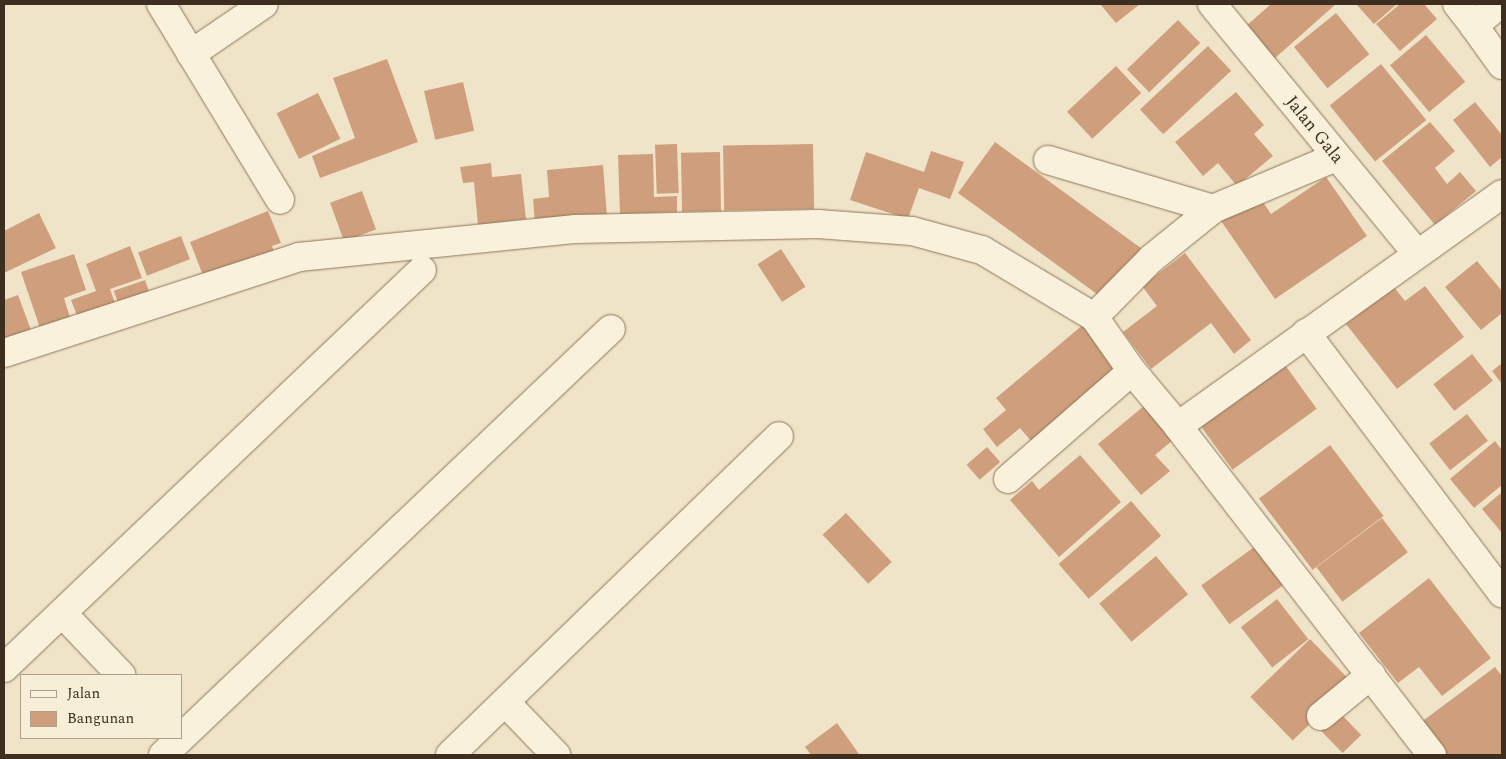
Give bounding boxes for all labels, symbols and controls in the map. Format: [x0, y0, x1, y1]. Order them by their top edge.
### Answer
street label: Jalan Gala [1280, 92, 1348, 168]
legend [20, 674, 182, 739]
text: Jalan [67, 682, 100, 705]
text: Bangunan [67, 707, 134, 730]

